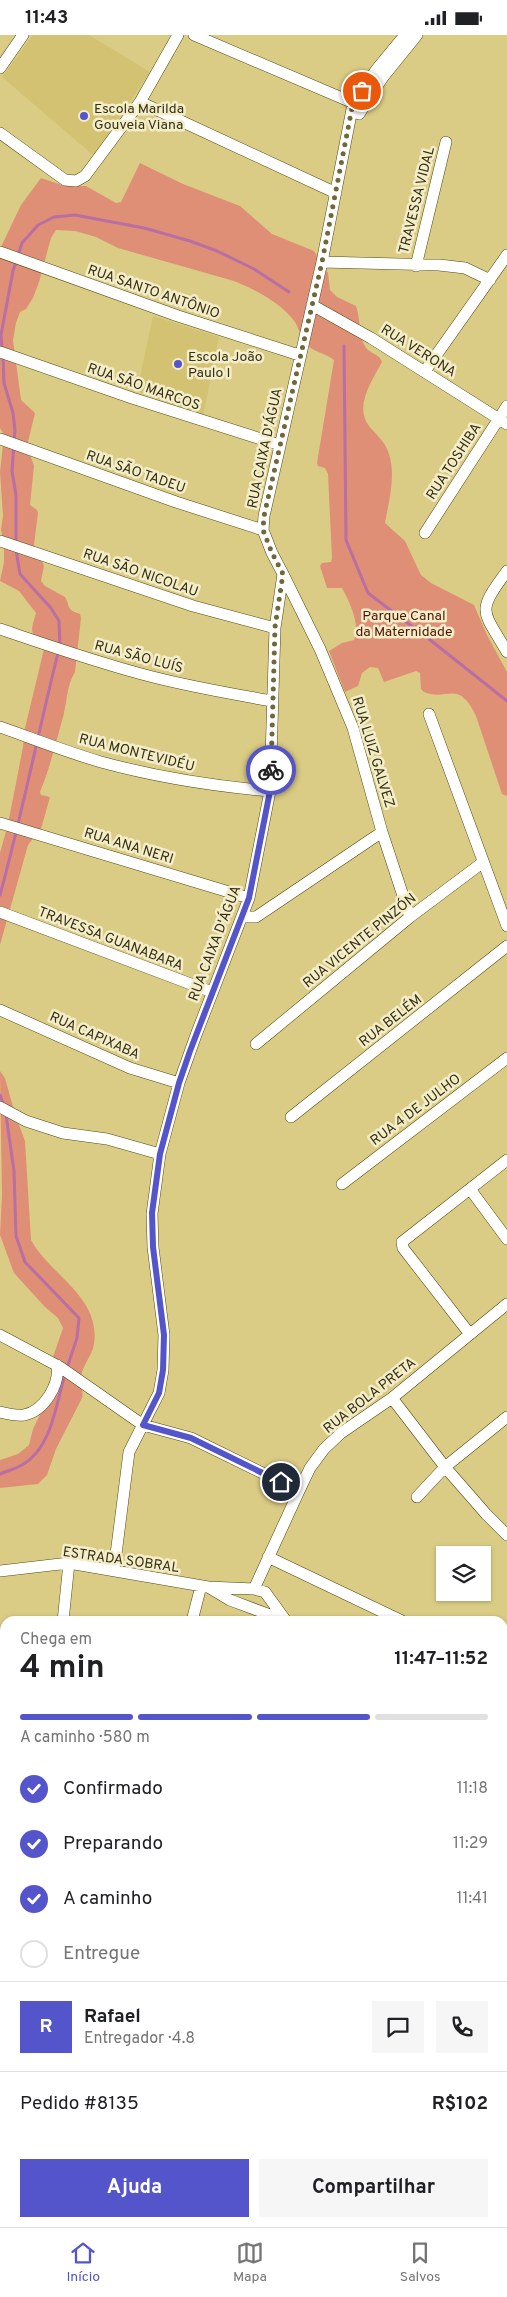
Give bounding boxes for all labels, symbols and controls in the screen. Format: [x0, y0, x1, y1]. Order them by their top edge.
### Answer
text: 11:43 [25, 6, 68, 30]
pin [341, 70, 383, 112]
icon: bag [348, 77, 376, 105]
place label: Escola Marilda Gouveia Viana [94, 101, 184, 134]
marker: Escola Marilda Gouveia Viana [78, 110, 90, 122]
street label: TRAVESSA VIDAL [396, 145, 439, 256]
street label: RUA SANTO ANTÔNIO [85, 261, 222, 323]
street label: RUA VERONA [377, 321, 459, 381]
place label: Escola João Paulo I [188, 349, 263, 382]
marker: Escola João Paulo I [172, 358, 184, 370]
street label: RUA SÃO MARCOS [85, 360, 202, 415]
street label: RUA CAIXA D'ÁGUA [243, 386, 287, 510]
street label: RUA TOSHIBA [423, 420, 485, 503]
street label: RUA SÃO TADEU [84, 447, 187, 497]
street label: RUA SÃO NICOLAU [81, 546, 200, 601]
park label: Parque Canal da Maternidade [356, 608, 453, 641]
street label: RUA SÃO LUÍS [92, 637, 185, 677]
street label: RUA LUIZ GALVEZ [348, 695, 398, 810]
street label: RUA MONTEVIDÉU [77, 730, 196, 776]
courier [246, 745, 296, 795]
icon: bike [257, 756, 285, 784]
street label: RUA ANA NERI [82, 825, 175, 868]
street label: RUA CAIXA D'ÁGUA [185, 883, 245, 1004]
street label: RUA VICENTE PINZÓN [299, 889, 420, 992]
street label: TRAVESSA GUANABARA [35, 904, 186, 975]
street label: RUA BELÉM [355, 991, 426, 1051]
street label: RUA CAPIXABA [47, 1009, 142, 1064]
street label: RUA 4 DE JULHO [367, 1071, 464, 1150]
street label: RUA BOLA PRETA [320, 1355, 420, 1438]
pin [260, 1461, 302, 1503]
icon: home [267, 1468, 295, 1496]
street label: ESTRADA SOBRAL [61, 1544, 180, 1577]
map controls [436, 1546, 491, 1601]
button: layers [436, 1546, 491, 1601]
text: Chega em [20, 1630, 92, 1650]
text: 11:47–11:52 [394, 1647, 488, 1671]
text: 4 min [20, 1649, 105, 1689]
text: A caminho · 580 m [20, 1728, 150, 1748]
icon: check [20, 1775, 48, 1803]
text: Confirmado [63, 1777, 163, 1801]
text: 11:18 [457, 1779, 488, 1799]
icon: check [20, 1830, 48, 1858]
text: Preparando [63, 1832, 163, 1856]
text: 11:29 [453, 1834, 488, 1854]
icon: check [20, 1885, 48, 1913]
text: A caminho [63, 1887, 152, 1911]
text: 11:41 [457, 1889, 488, 1909]
text: Entregue [63, 1942, 140, 1966]
button: chat [372, 2001, 424, 2053]
button: phone [436, 2001, 488, 2053]
text: Rafael [84, 2005, 141, 2029]
text: R [39, 2015, 53, 2039]
text: Entregador · 4.8 [84, 2029, 195, 2049]
text: Pedido #8135 [20, 2092, 139, 2116]
text: R$102 [432, 2092, 488, 2116]
button: Ajuda [20, 2159, 249, 2217]
button: Compartilhar [259, 2159, 488, 2217]
tab: Início [66, 2239, 100, 2286]
tab: Mapa [233, 2239, 267, 2286]
tab: Salvos [400, 2239, 441, 2286]

